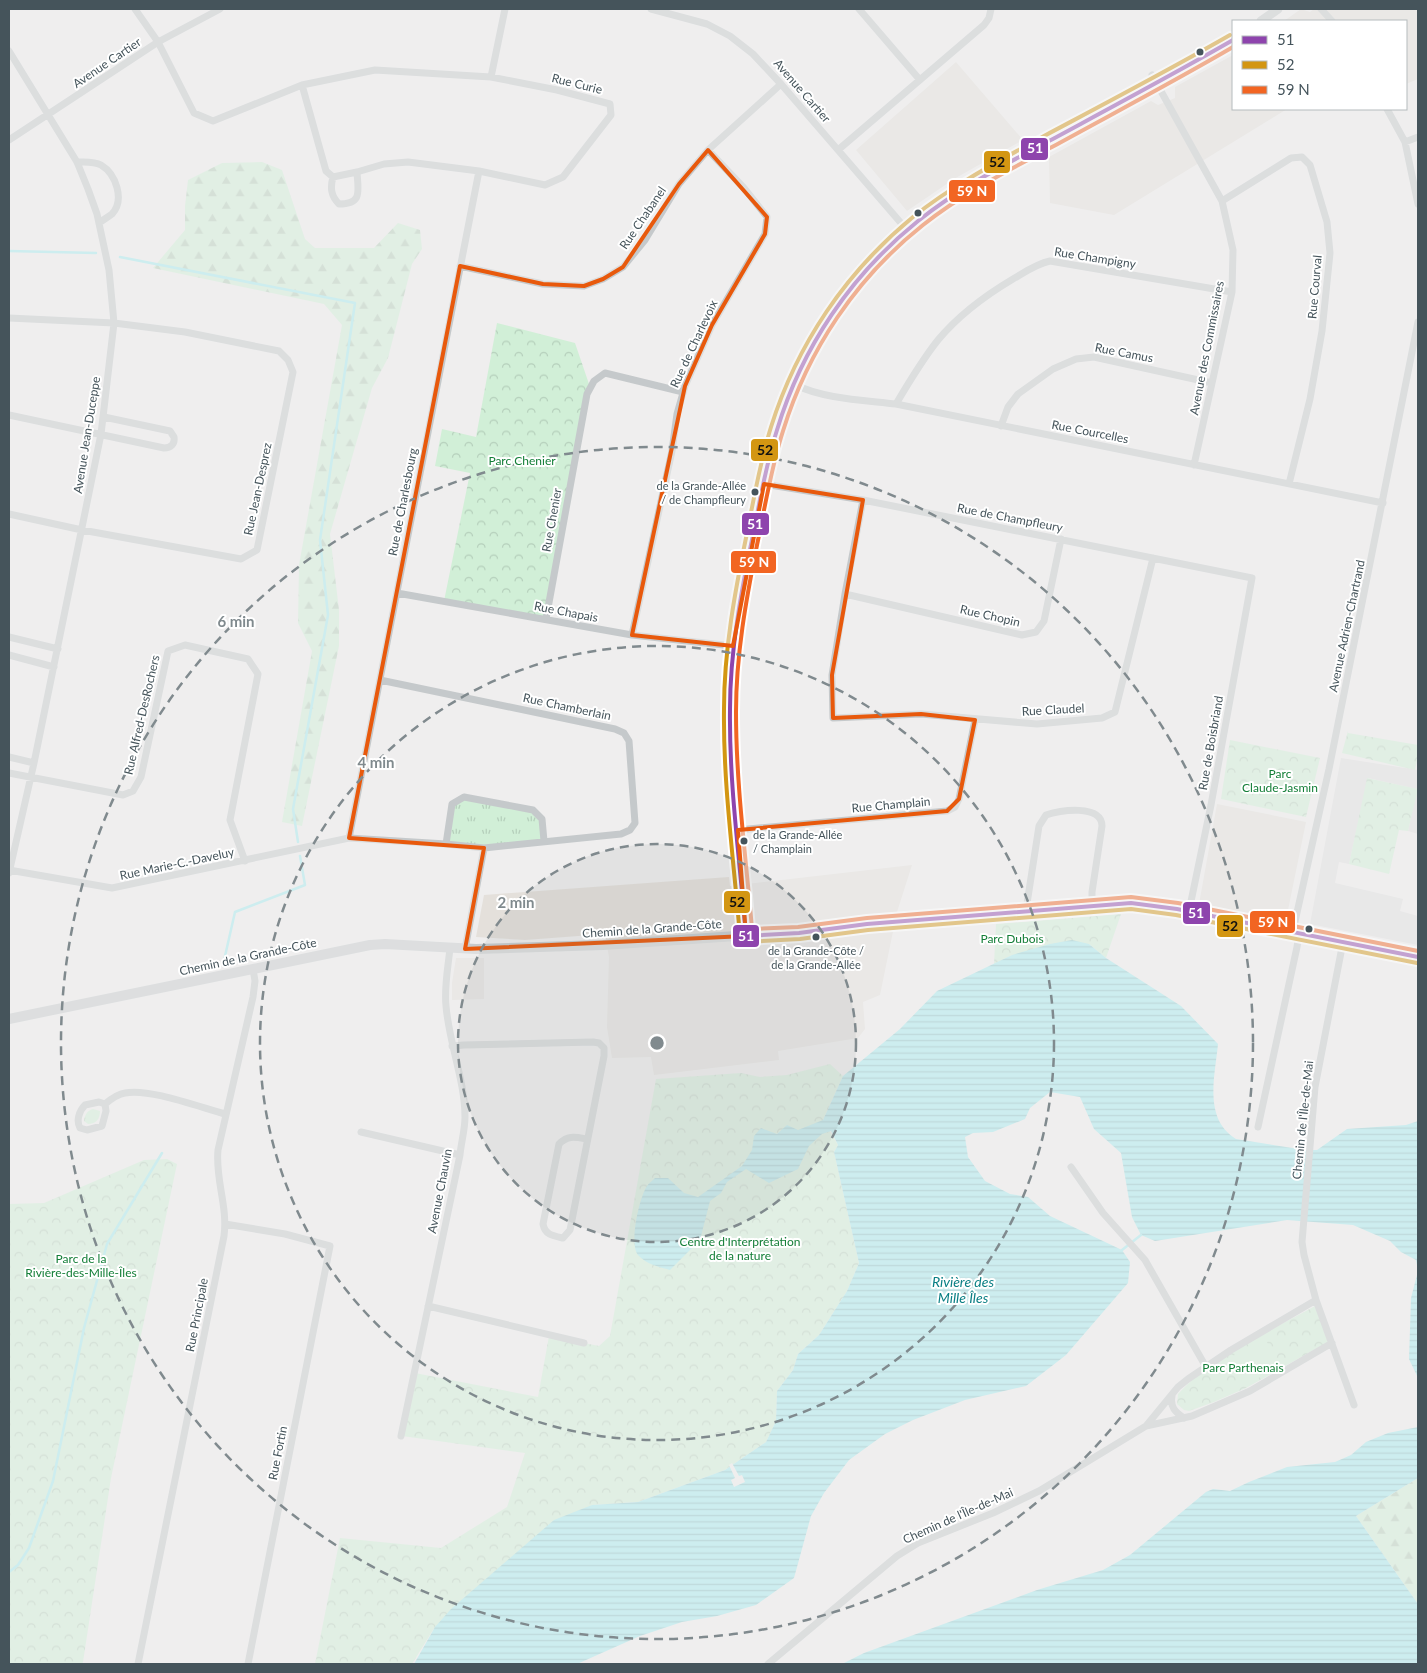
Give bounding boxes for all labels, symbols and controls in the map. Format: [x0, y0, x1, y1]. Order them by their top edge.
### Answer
legend [1232, 20, 1407, 110]
text: 51 [1277, 30, 1294, 48]
street label: Avenue Cartier [70, 34, 144, 91]
unlabelled marker [1195, 47, 1205, 57]
text: 52 [1277, 55, 1294, 73]
street label: Avenue Cartier [771, 56, 834, 126]
street label: Rue Curie [550, 70, 604, 97]
text: 59 N [1277, 80, 1310, 98]
line badge: 51 [1020, 137, 1049, 161]
text: 51 [1027, 139, 1043, 156]
line badge: 52 [983, 150, 1011, 174]
text: 52 [989, 153, 1005, 170]
line badge: 59 N [948, 179, 996, 203]
text: 59 N [957, 182, 987, 199]
street label: Rue Chabanel [616, 183, 669, 252]
unlabelled marker [913, 208, 923, 218]
street label: Rue Champigny [1053, 244, 1138, 271]
street label: Rue Courval [1304, 254, 1325, 319]
street label: Avenue des Commissaires [1186, 280, 1227, 416]
street label: Rue de Charlevoix [667, 297, 720, 390]
street label: Rue Camus [1094, 340, 1155, 366]
street label: Avenue Jean-Duceppe [70, 375, 103, 494]
street label: Rue Courcelles [1050, 417, 1130, 446]
line badge: 52 [750, 438, 779, 462]
street label: Rue Jean-Desprez [240, 441, 275, 537]
text: 52 [757, 441, 773, 458]
street label: Rue de Charlesbourg [385, 447, 420, 557]
park label: Parc Chenier [488, 453, 556, 468]
place label: de la Grande-Allée / de Champfleury [657, 479, 746, 506]
street label: Rue Chenier [539, 486, 565, 553]
marker: de la Grande-Allée / de Champfleury [750, 487, 760, 497]
street label: Rue de Champfleury [956, 500, 1065, 535]
line badge: 51 [741, 512, 770, 536]
text: 51 [747, 515, 763, 532]
line badge: 59 N [730, 550, 777, 574]
text: 59 N [739, 553, 769, 570]
street label: Avenue Adrien-Chartrand [1325, 558, 1368, 693]
street label: Rue Chapais [533, 598, 599, 625]
street label: Rue Chopin [959, 601, 1022, 630]
text: 6 min [217, 612, 255, 630]
street label: Rue Alfred-DesRochers [120, 654, 163, 776]
street label: Rue Chamberlain [522, 690, 613, 723]
street label: Rue de Boisbriand [1195, 695, 1226, 791]
street label: Rue Claudel [1021, 700, 1085, 719]
text: 4 min [357, 753, 395, 771]
park label: Parc Claude-Jasmin [1242, 766, 1318, 795]
street label: Rue Champlain [851, 794, 931, 815]
place label: de la Grande-Allée / Champlain [753, 828, 843, 855]
marker: de la Grande-Allée / Champlain [739, 836, 749, 846]
street label: Rue Marie-C.-Daveluy [118, 844, 236, 883]
line badge: 52 [723, 890, 751, 914]
text: 2 min [497, 893, 535, 911]
text: 52 [729, 893, 745, 910]
line badge: 51 [1182, 901, 1211, 925]
text: 51 [1188, 904, 1204, 921]
line badge: 59 N [1249, 910, 1296, 934]
text: 59 N [1258, 913, 1288, 930]
line badge: 52 [1216, 914, 1244, 938]
street label: Chemin de la Grande-Côte [582, 916, 722, 941]
text: 52 [1222, 917, 1238, 934]
line badge: 51 [732, 924, 760, 948]
unlabelled marker [1304, 924, 1314, 934]
text: 51 [738, 927, 754, 944]
park label: Parc Dubois [980, 931, 1044, 946]
marker: de la Grande-Côte / de la Grande-Allée [811, 932, 821, 942]
street label: Chemin de la Grande-Côte [178, 935, 318, 978]
place label: de la Grande-Côte / de la Grande-Allée [768, 944, 864, 971]
centre of rings [648, 1034, 666, 1052]
street label: Chemin de l'Île-de-Mai [1289, 1060, 1316, 1180]
street label: Avenue Chauvin [424, 1147, 455, 1235]
park label: Centre d'Interprétation de la nature [680, 1234, 800, 1263]
park label: Parc de la Rivière-des-Mille-Îles [25, 1251, 137, 1280]
water label: Rivière des Mille Îles [932, 1273, 994, 1306]
street label: Rue Principale [182, 1277, 211, 1353]
park label: Parc Parthenais [1202, 1360, 1284, 1375]
street label: Rue Fortin [265, 1425, 290, 1481]
street label: Chemin de l'Île-de-Mai [900, 1484, 1015, 1547]

